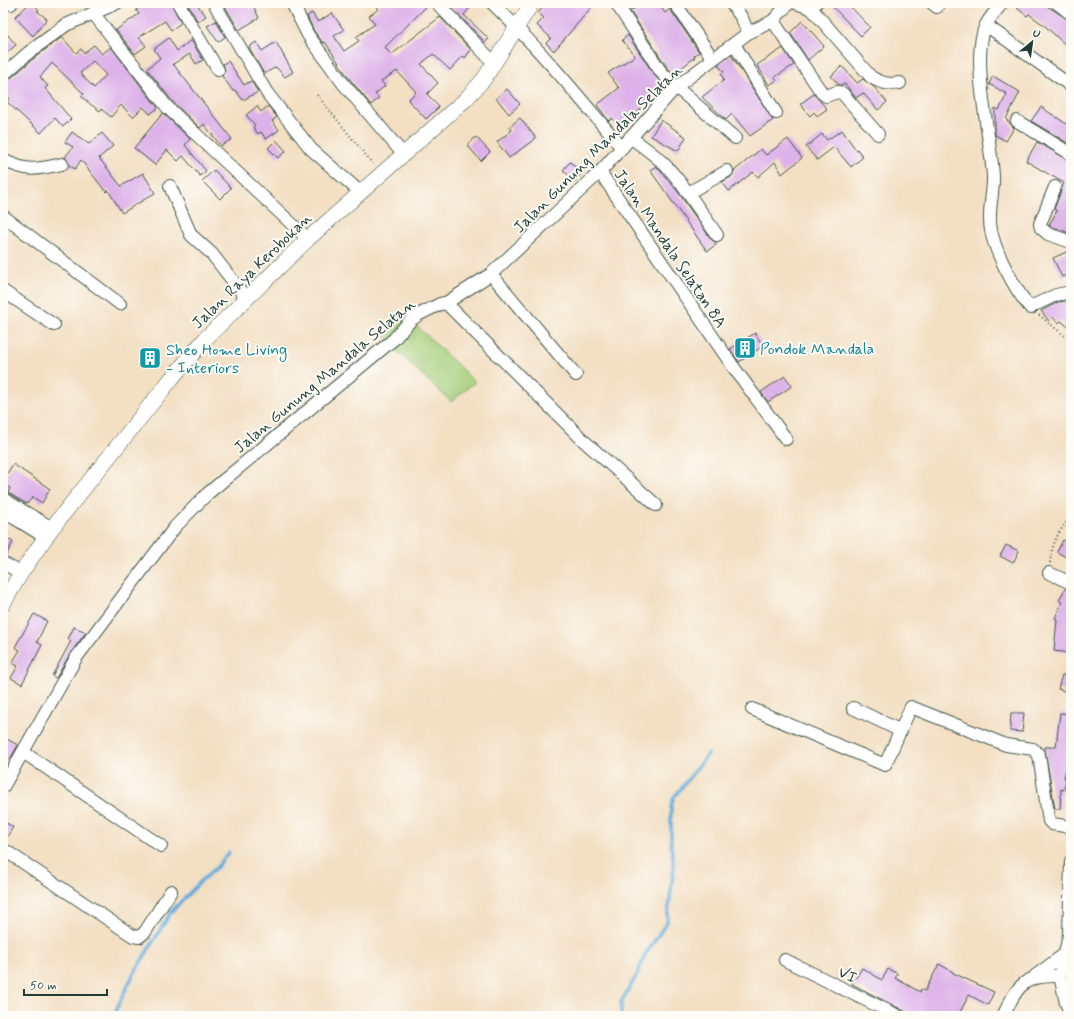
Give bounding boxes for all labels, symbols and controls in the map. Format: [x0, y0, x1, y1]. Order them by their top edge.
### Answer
north arrow [1012, 22, 1052, 62]
text: U [1030, 26, 1043, 42]
street label: Jalan Gunung Mandala Selatan [509, 60, 687, 238]
street label: Jalan Mandala Selatan 8A [609, 165, 731, 332]
street label: Jalan Raya Kerobokan [188, 208, 317, 334]
street label: Jalan Gunung Mandala Selatan [230, 294, 420, 458]
building icon: Pondok Mandala [732, 335, 758, 361]
place label: Pondok Mandala [760, 339, 875, 360]
place label: Sheo Home Living - Interiors [166, 340, 287, 379]
building icon: Sheo Home Living - Interiors [137, 345, 163, 371]
street label: VI [834, 962, 860, 989]
scale bar [24, 971, 107, 997]
text: 50 m [30, 978, 57, 994]

